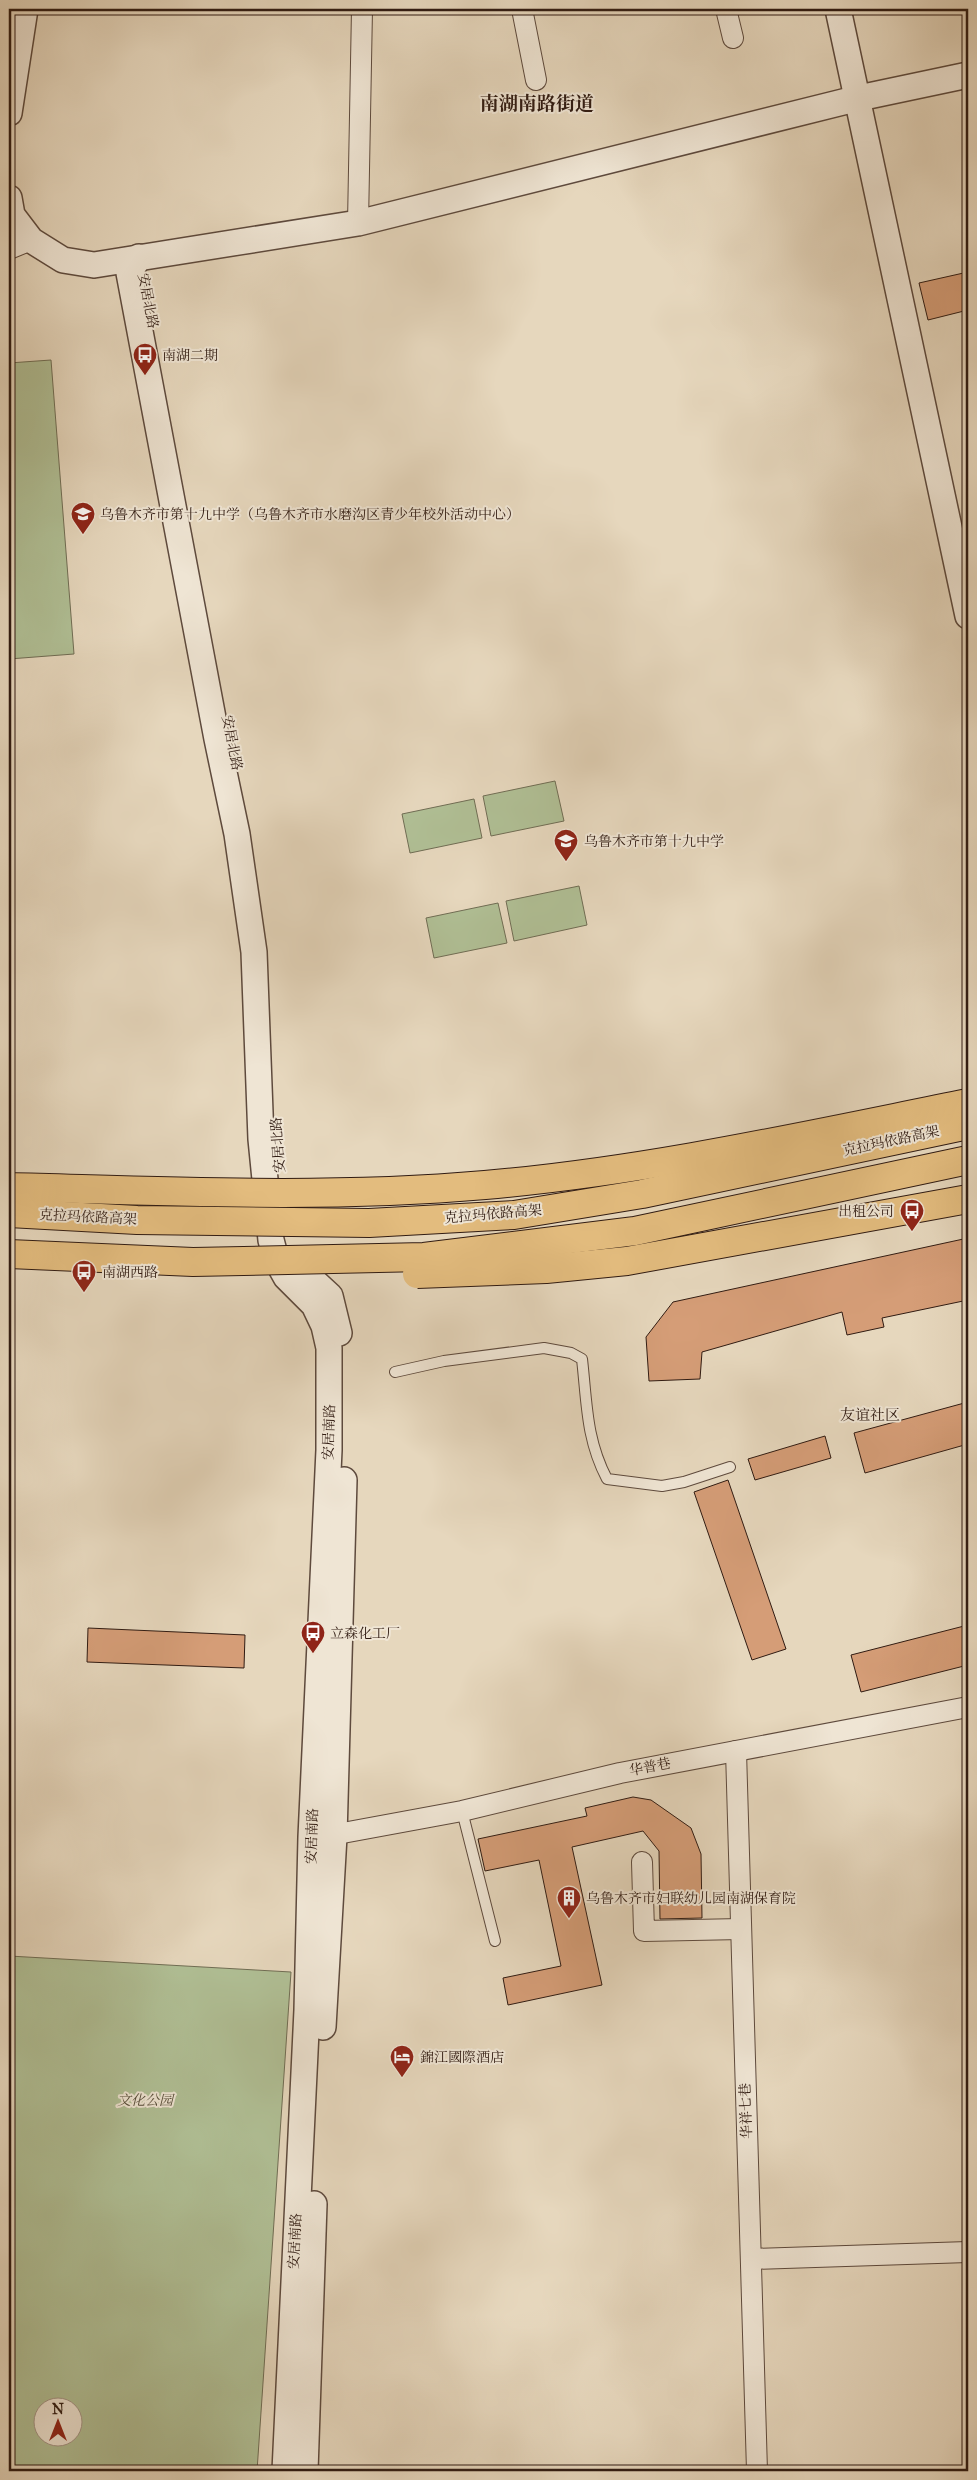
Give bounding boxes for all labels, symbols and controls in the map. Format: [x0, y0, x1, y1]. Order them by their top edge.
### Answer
district label: 南湖南路街道 [480, 92, 594, 115]
street label: 安居北路 [134, 272, 162, 330]
bus stop icon: 南湖二期 [132, 342, 158, 376]
place label: 南湖二期 [162, 347, 218, 364]
school or university icon: 乌鲁木齐市第十九中学（乌鲁木齐市水磨沟区青少年校外活动中心） [70, 501, 96, 535]
place label: 乌鲁木齐市第十九中学（乌鲁木齐市水磨沟区青少年校外活动中心） [100, 506, 520, 523]
street label: 安居北路 [218, 714, 246, 772]
school or university icon: 乌鲁木齐市第十九中学 [553, 828, 579, 862]
place label: 乌鲁木齐市第十九中学 [584, 833, 724, 850]
street label: 安居北路 [268, 1116, 288, 1174]
street label: 克拉玛依路高架 [841, 1122, 941, 1160]
bus stop icon: 出租公司 [899, 1198, 925, 1232]
street label: 克拉玛依路高架 [443, 1201, 543, 1227]
place label: 出租公司 [838, 1203, 894, 1220]
street label: 克拉玛依路高架 [39, 1206, 137, 1228]
bus stop icon: 南湖西路 [71, 1259, 97, 1293]
place label: 南湖西路 [102, 1264, 158, 1281]
street label: 安居南路 [320, 1404, 338, 1460]
district label: 友谊社区 [840, 1406, 900, 1424]
bus stop icon: 立森化工厂 [300, 1620, 326, 1654]
place label: 立森化工厂 [330, 1625, 400, 1642]
street label: 华普巷 [628, 1755, 672, 1779]
street label: 安居南路 [303, 1808, 321, 1864]
building icon: 乌鲁木齐市妇联幼儿园南湖保育院 [556, 1885, 582, 1919]
place label: 乌鲁木齐市妇联幼儿园南湖保育院 [586, 1890, 796, 1907]
hotel icon: 錦江國際酒店 [389, 2044, 415, 2078]
place label: 錦江國際酒店 [420, 2049, 504, 2066]
street label: 华祥七巷 [737, 2083, 755, 2139]
park label: 文化公园 [117, 2092, 175, 2109]
street label: 安居南路 [285, 2213, 305, 2269]
north arrow [32, 2398, 82, 2448]
text: N [52, 2401, 64, 2418]

